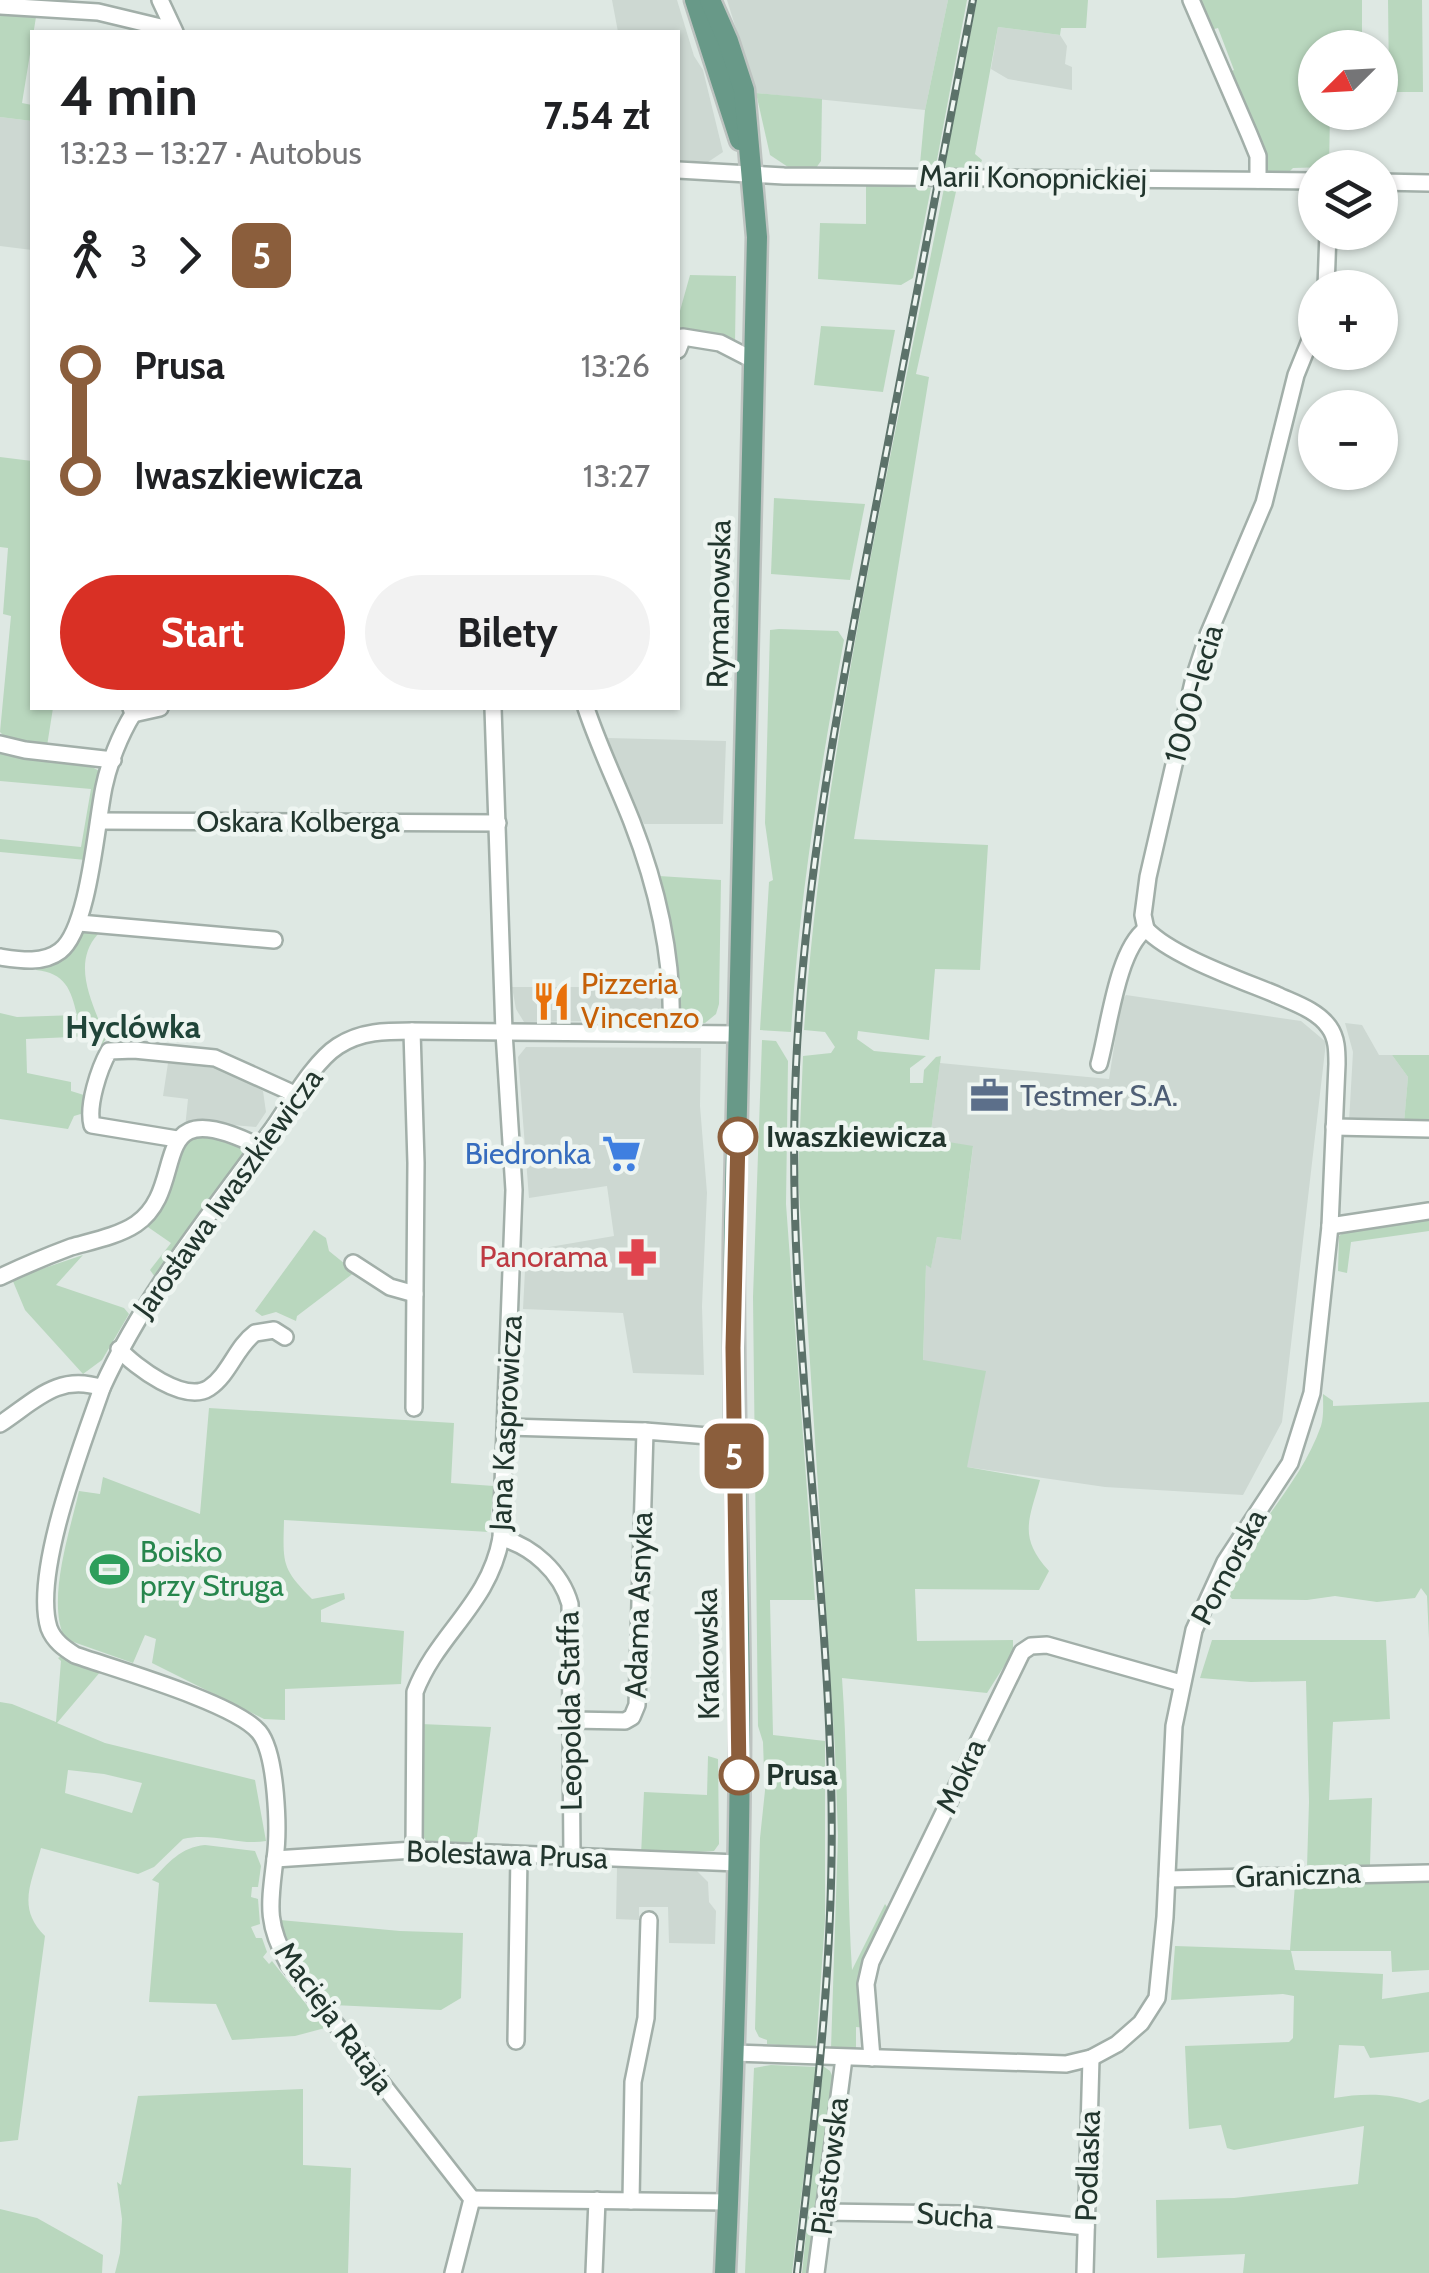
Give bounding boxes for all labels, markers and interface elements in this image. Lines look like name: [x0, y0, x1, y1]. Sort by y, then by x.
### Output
north arrow: [1298, 30, 1398, 130]
map controls: [1298, 30, 1398, 490]
text: 4 min: [60, 62, 198, 129]
text: 7.54 zł: [543, 92, 650, 139]
text: 13:23 – 13:27 · Autobus: [60, 133, 362, 172]
button: layers: [1298, 150, 1398, 250]
street label: Marii Konopnickiej: [919, 157, 1147, 198]
icon: walk: [60, 228, 115, 283]
icon: forward: [162, 228, 217, 283]
text: 5: [252, 234, 271, 277]
text: 3: [130, 236, 147, 275]
button: +: [1298, 270, 1398, 370]
text: Prusa: [134, 342, 225, 389]
text: 13:26: [581, 346, 650, 385]
button: −: [1298, 390, 1398, 490]
text: Iwaszkiewicza: [134, 452, 363, 499]
text: 13:27: [583, 456, 650, 495]
street label: Rymanowska: [699, 519, 738, 689]
button: Start: [60, 575, 345, 690]
button: Bilety: [365, 575, 650, 690]
street label: 1000-lecia: [1156, 620, 1231, 767]
street label: Oskara Kolberga: [196, 803, 400, 840]
place label: Pizzeria Vincenzo: [581, 965, 700, 1036]
restaurant icon: Pizzeria Vincenzo: [530, 980, 572, 1022]
district label: Hyclówka: [65, 1007, 201, 1046]
street label: Jarosława Iwaszkiewicza: [124, 1060, 331, 1325]
office icon: Testmer S.A.: [969, 1075, 1011, 1117]
place label: Testmer S.A.: [1020, 1077, 1178, 1114]
marker: Iwaszkiewicza: [719, 1118, 757, 1156]
place label: Iwaszkiewicza: [766, 1118, 947, 1155]
supermarket icon: Biedronka: [600, 1133, 642, 1175]
place label: Biedronka: [465, 1135, 592, 1172]
pharmacy icon: Panorama: [617, 1236, 659, 1278]
place label: Panorama: [479, 1238, 609, 1275]
street label: Jana Kasprowicza: [481, 1314, 530, 1533]
line badge: 5: [702, 1424, 766, 1488]
text: 5: [725, 1435, 743, 1478]
street label: Pomorska: [1183, 1502, 1275, 1631]
street label: Adama Asnyka: [617, 1510, 660, 1699]
place label: Boisko przy Struga: [140, 1533, 285, 1604]
sports icon: Boisko przy Struga: [89, 1548, 131, 1590]
street label: Krakowska: [688, 1587, 727, 1720]
street label: Leopolda Staffa: [549, 1610, 590, 1811]
street label: Mokra: [927, 1732, 994, 1819]
marker: Prusa: [720, 1756, 758, 1794]
place label: Prusa: [766, 1756, 838, 1793]
street label: Bolesława Prusa: [405, 1832, 609, 1877]
street label: Graniczna: [1235, 1854, 1362, 1895]
street label: Macieja Rataja: [267, 1935, 402, 2101]
street label: Piastowska: [803, 2094, 856, 2237]
street label: Podlaska: [1067, 2109, 1108, 2222]
street label: Sucha: [915, 2194, 995, 2237]

